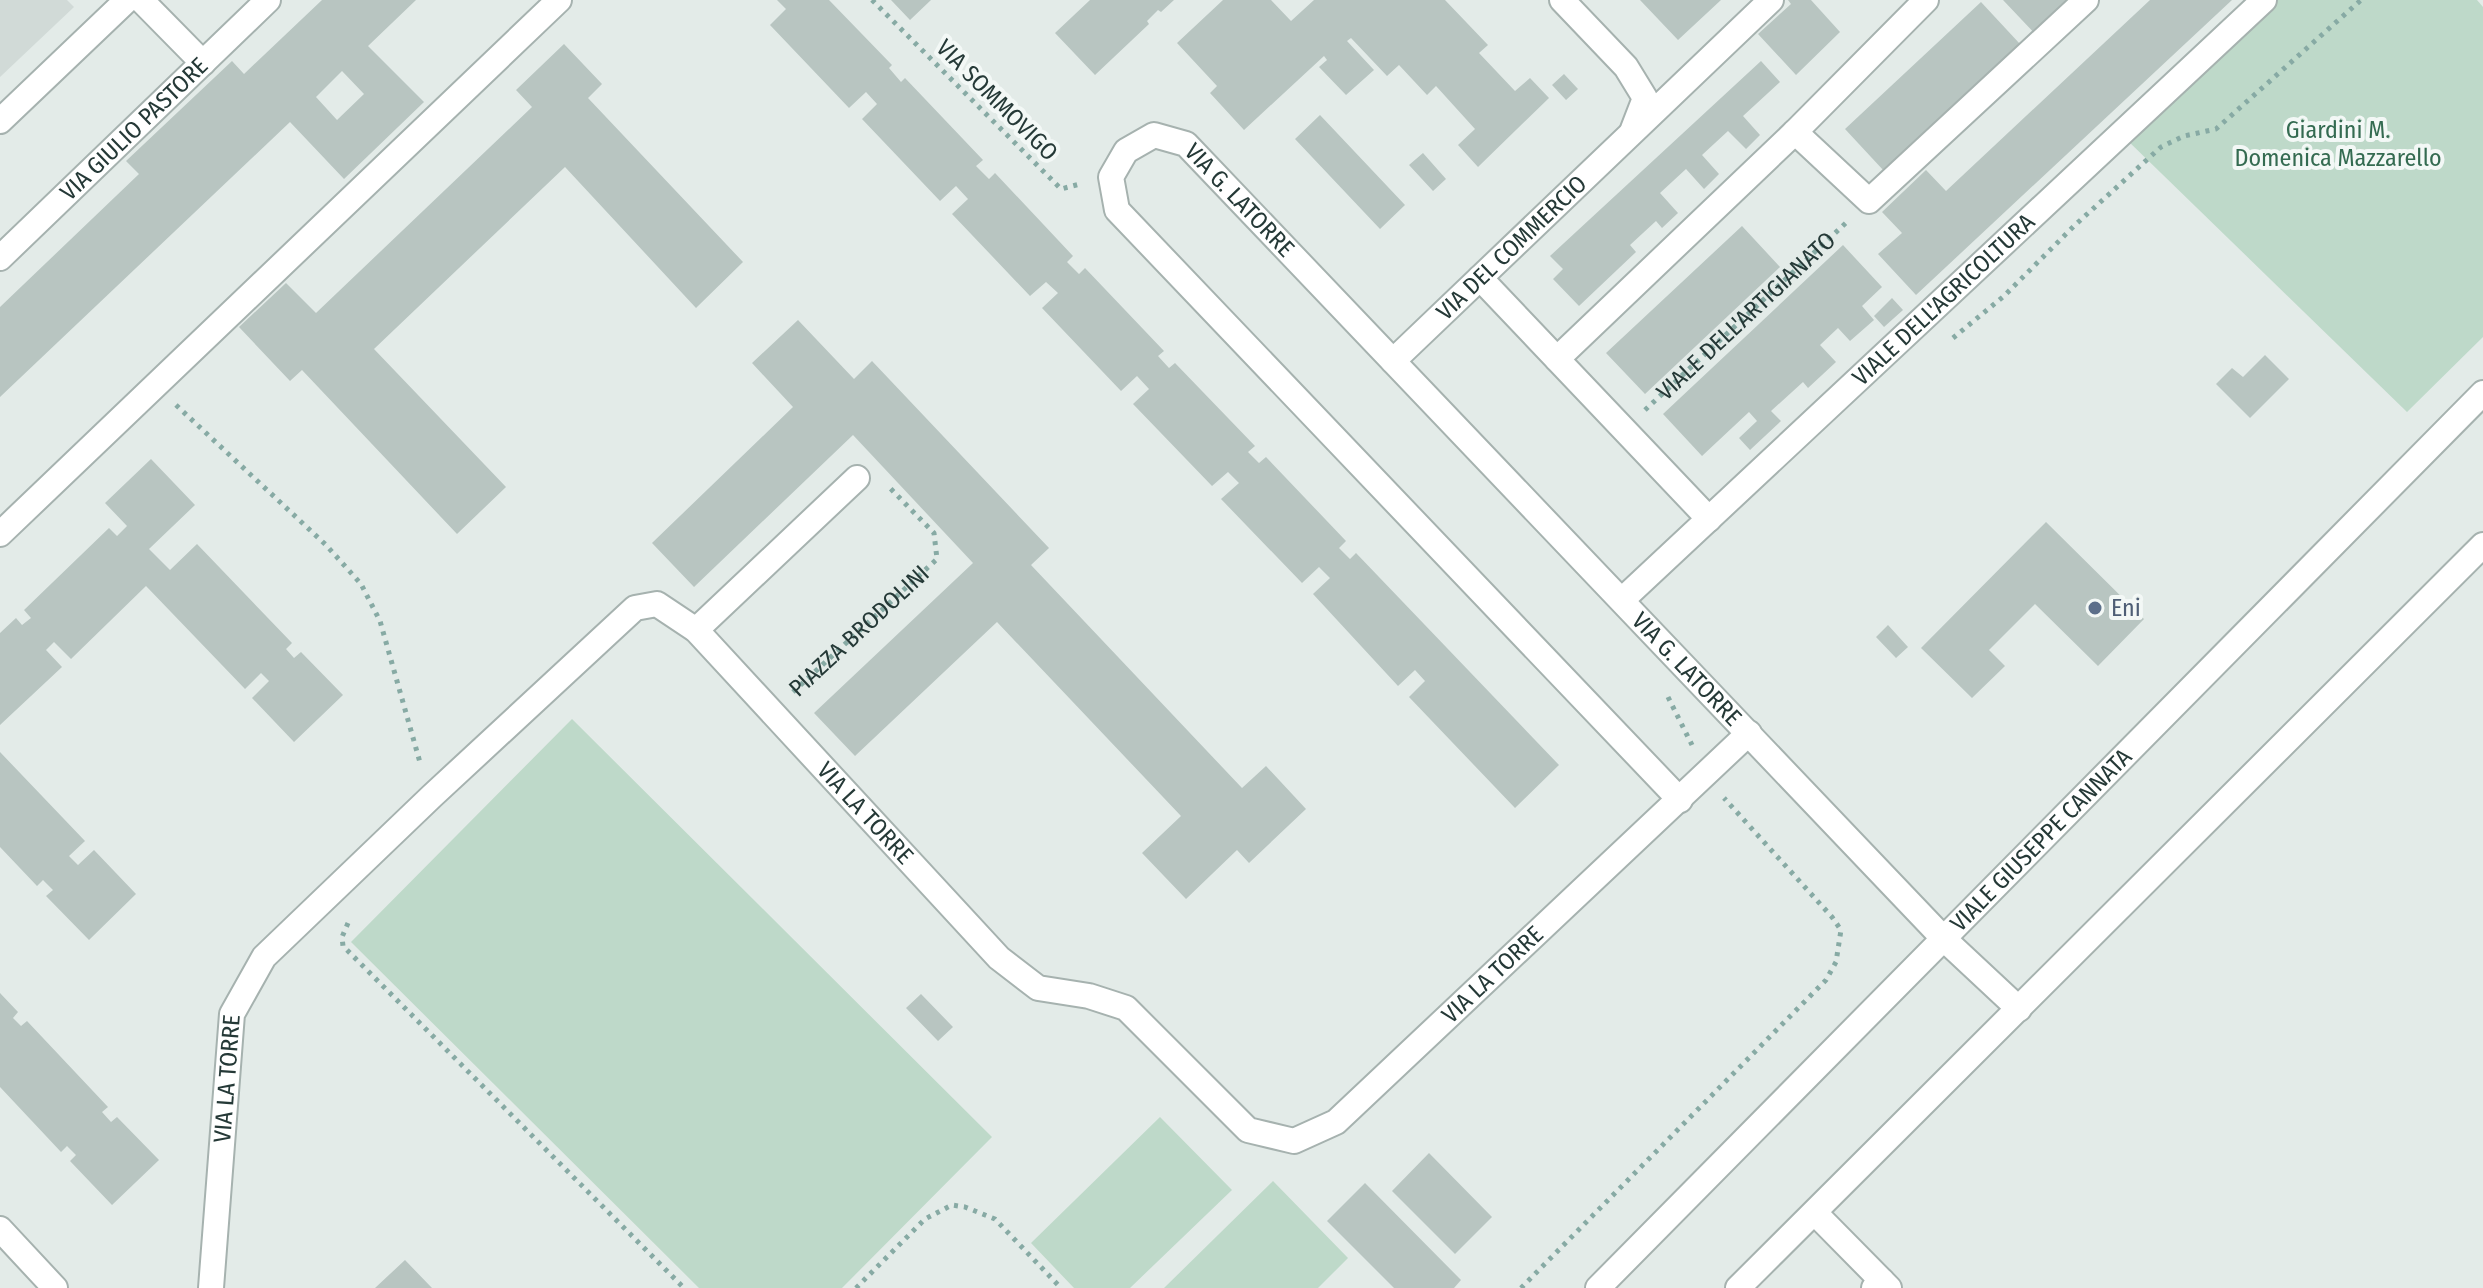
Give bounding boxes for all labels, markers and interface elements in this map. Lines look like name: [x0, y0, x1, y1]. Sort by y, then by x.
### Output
street label: VIA SOMMOVIGO: [931, 34, 1063, 166]
street label: VIA GIULIO PASTORE: [55, 52, 213, 206]
park label: Giardini M. Domenica Mazzarello: [2235, 116, 2442, 172]
street label: VIA G. LATORRE: [1179, 137, 1300, 263]
street label: VIA DEL COMMERCIO: [1431, 170, 1592, 326]
street label: VIALE DELL'AGRICOLTURA: [1847, 208, 2041, 391]
street label: VIALE DELL'ARTIGIANATO: [1651, 226, 1841, 406]
street label: PIAZZA BRODOLINI: [783, 560, 935, 702]
place label: Eni: [2111, 594, 2141, 622]
marker: Eni: [2086, 599, 2104, 617]
street label: VIA G. LATORRE: [1626, 606, 1747, 732]
street label: VIALE GIUSEPPE CANNATA: [1945, 742, 2138, 937]
street label: VIA LA TORRE: [811, 756, 919, 870]
street label: VIA LA TORRE: [1436, 920, 1549, 1029]
street label: VIA LA TORRE: [208, 1013, 246, 1144]

